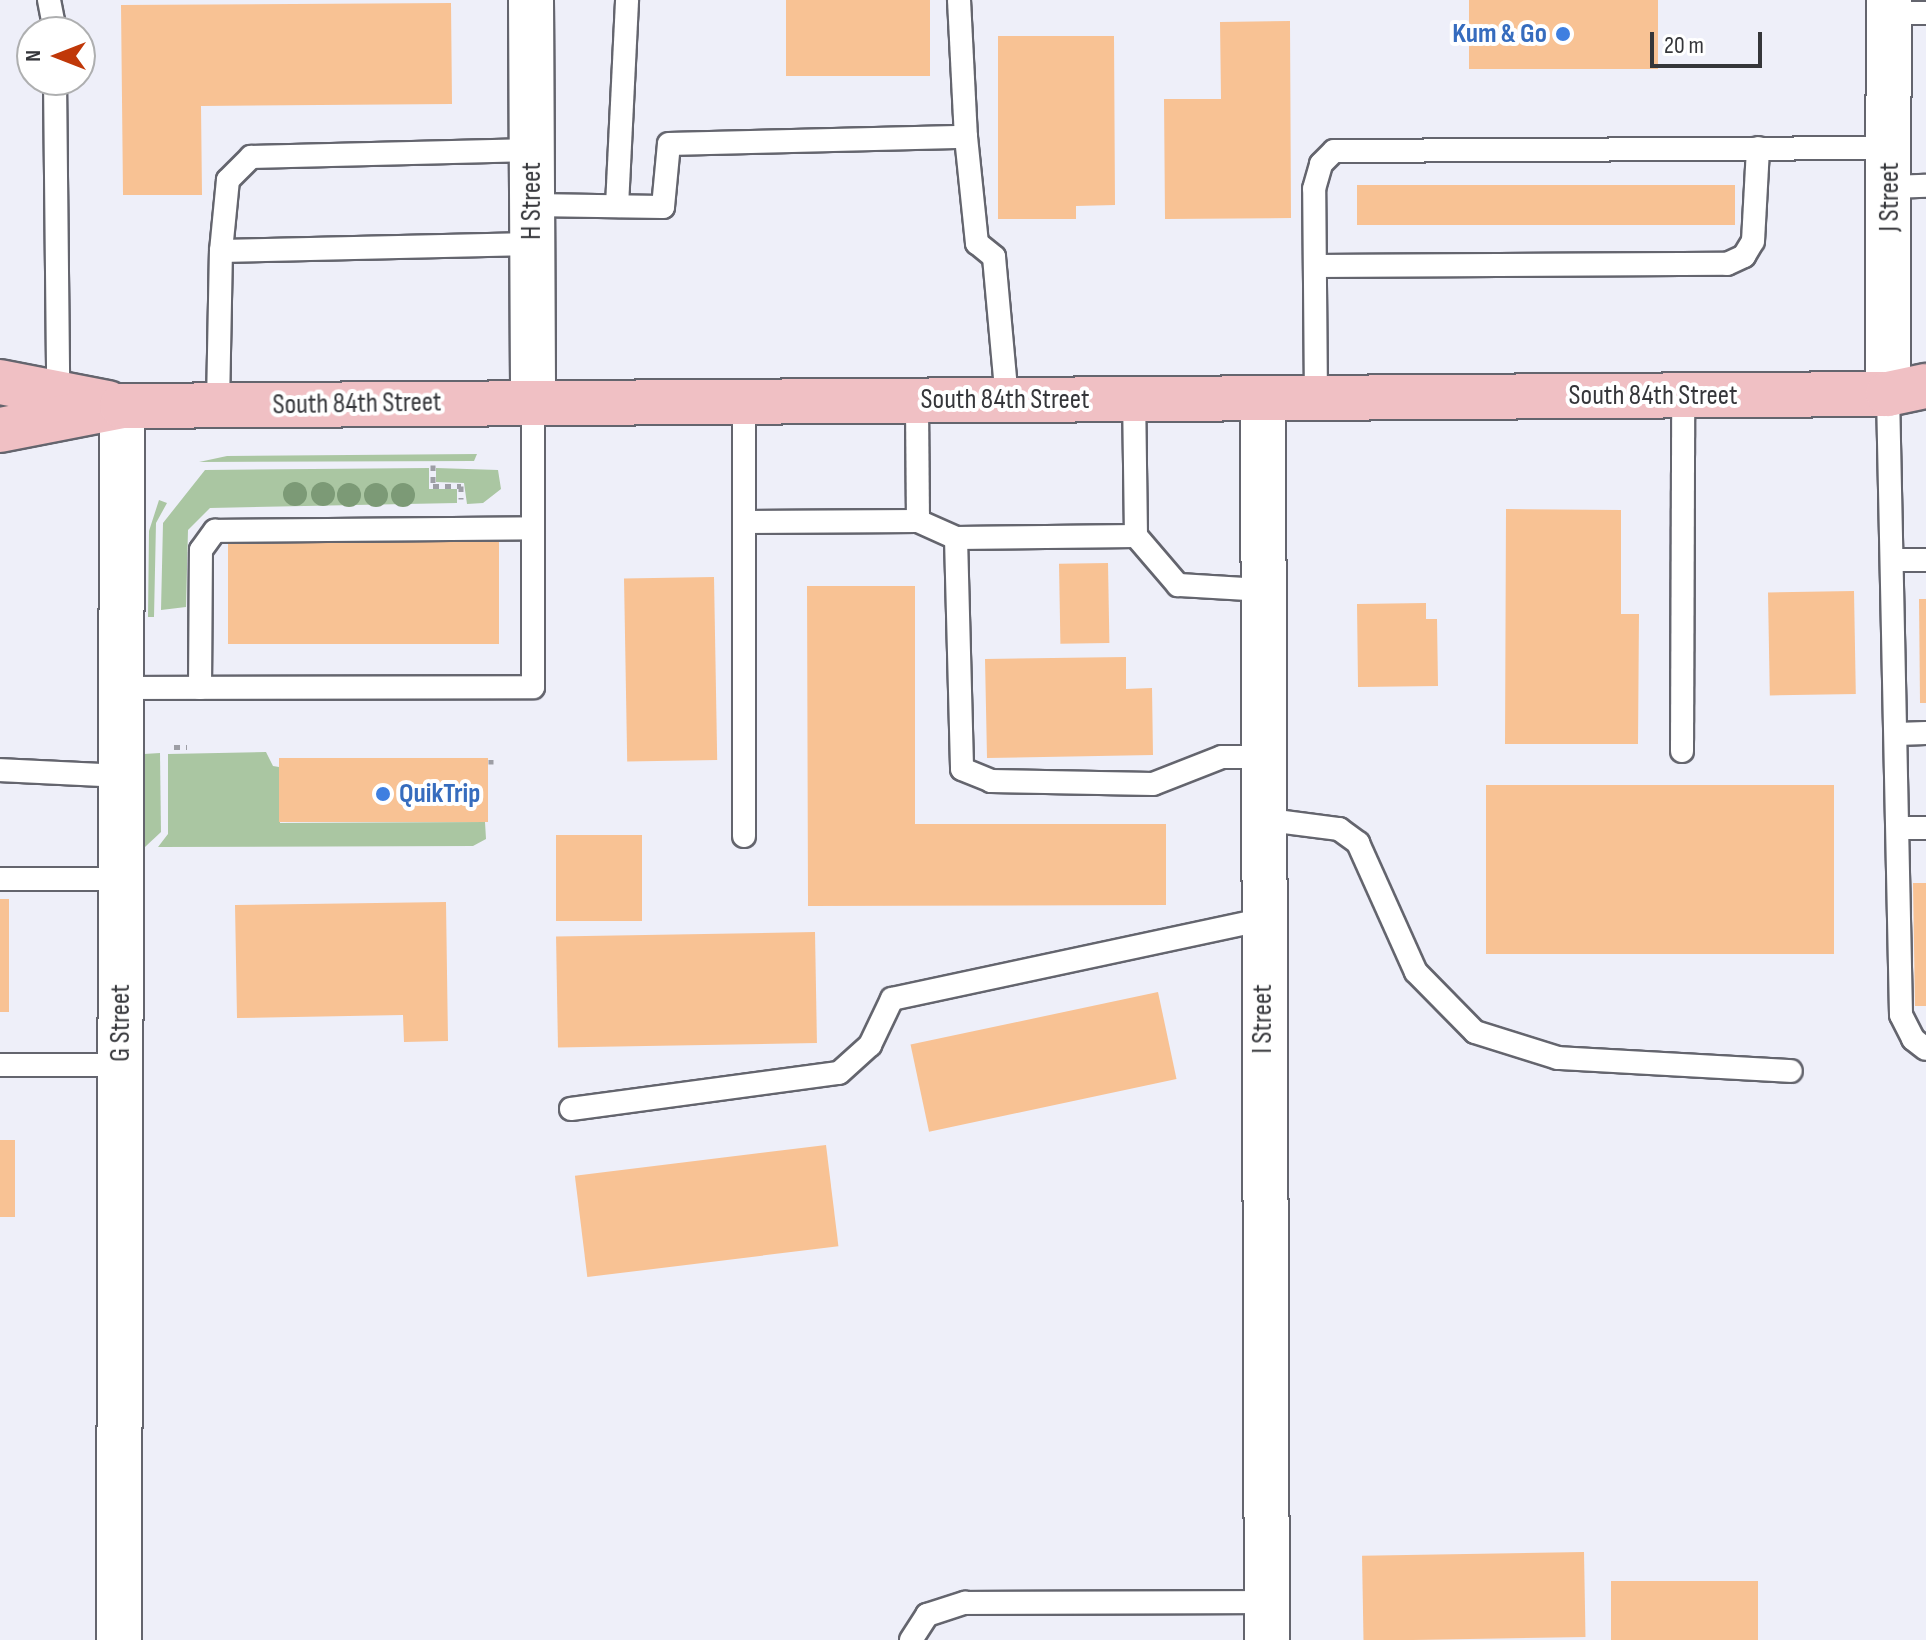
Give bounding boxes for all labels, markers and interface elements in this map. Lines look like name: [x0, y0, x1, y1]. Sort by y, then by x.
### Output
north arrow: [16, 16, 96, 96]
scale bar: [1654, 16, 1766, 66]
place label: Kum & Go: [1452, 17, 1547, 51]
marker: Kum & Go: [1554, 25, 1572, 43]
text: 20 m: [1664, 31, 1704, 60]
text: N: [20, 50, 47, 62]
street label: H Street: [515, 162, 549, 240]
street label: J Street: [1873, 162, 1907, 232]
street label: South 84th Street: [1569, 379, 1737, 413]
street label: South 84th Street: [921, 383, 1089, 417]
street label: South 84th Street: [272, 386, 442, 422]
place label: QuikTrip: [399, 777, 480, 811]
marker: QuikTrip: [374, 785, 392, 803]
street label: G Street: [104, 984, 138, 1062]
street label: I Street: [1246, 984, 1280, 1054]

